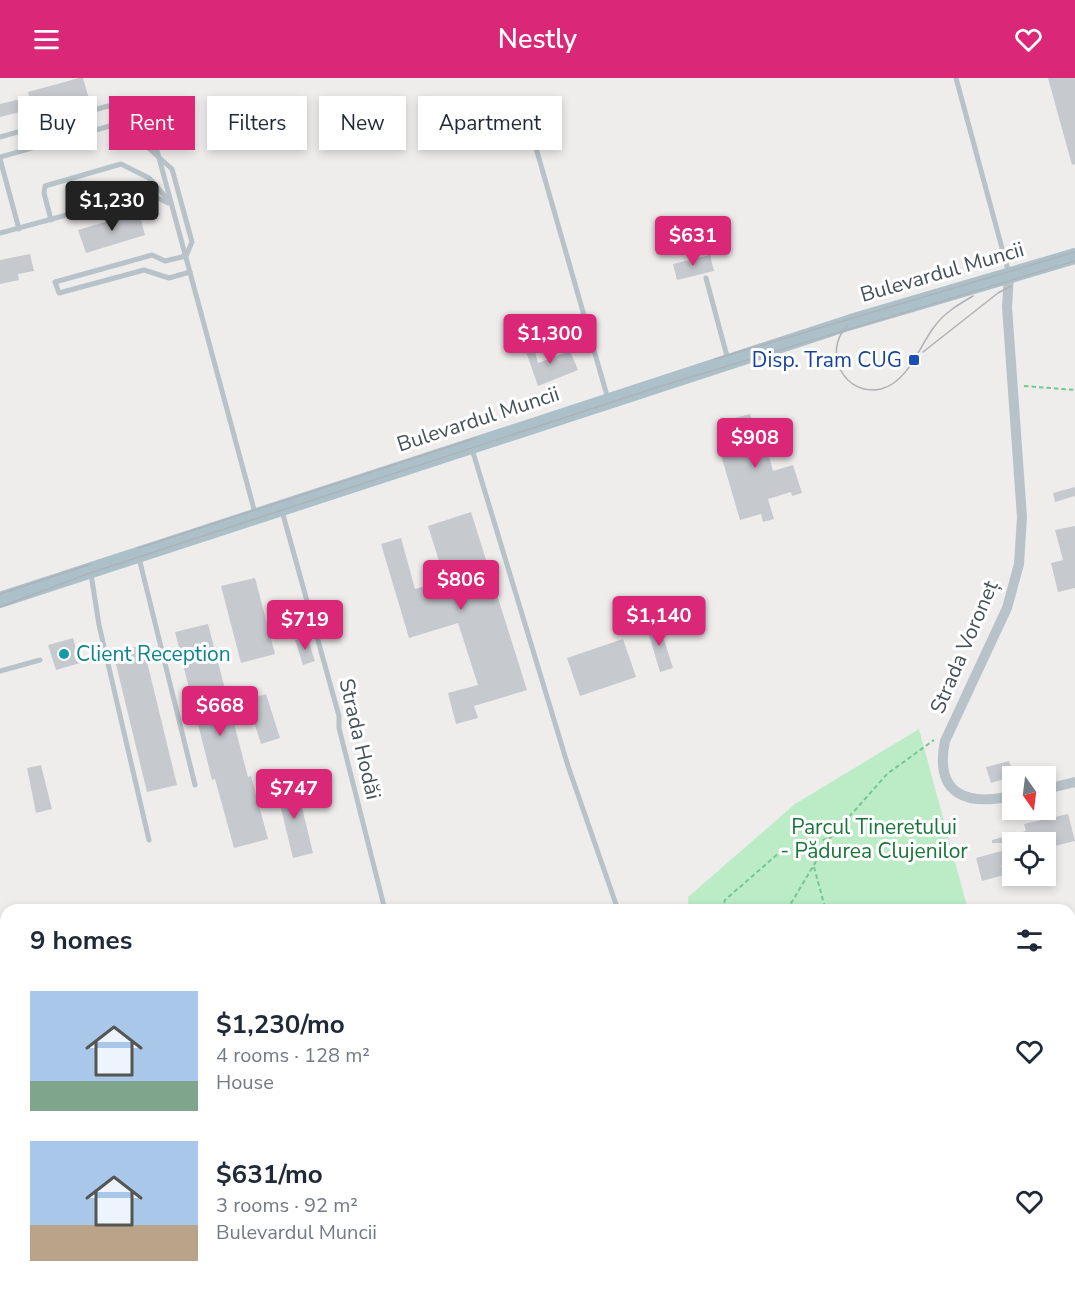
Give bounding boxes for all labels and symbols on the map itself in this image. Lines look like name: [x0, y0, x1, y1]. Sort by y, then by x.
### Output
pin: $1,230: [63, 181, 161, 232]
pin: $631: [657, 216, 729, 267]
street label: Bulevardul Muncii: [857, 235, 1027, 309]
pin: $1,300: [501, 314, 599, 365]
place label: Disp. Tram CUG: [752, 346, 902, 374]
marker: Disp. Tram CUG: [907, 353, 921, 367]
street label: Bulevardul Muncii: [393, 380, 563, 458]
pin: $908: [719, 418, 791, 469]
pin: $806: [425, 560, 497, 611]
street label: Strada Voroneț: [923, 576, 1005, 718]
pin: $1,140: [610, 596, 708, 647]
pin: $719: [269, 600, 341, 651]
place label: Client Reception: [76, 640, 231, 668]
marker: Client Reception: [57, 647, 71, 661]
street label: Strada Hodăi: [332, 676, 388, 802]
pin: $668: [184, 686, 256, 737]
north arrow: [1002, 766, 1056, 820]
pin: $747: [258, 769, 330, 820]
park label: Parcul Tineretului - Pădurea Clujenilor: [780, 813, 968, 865]

